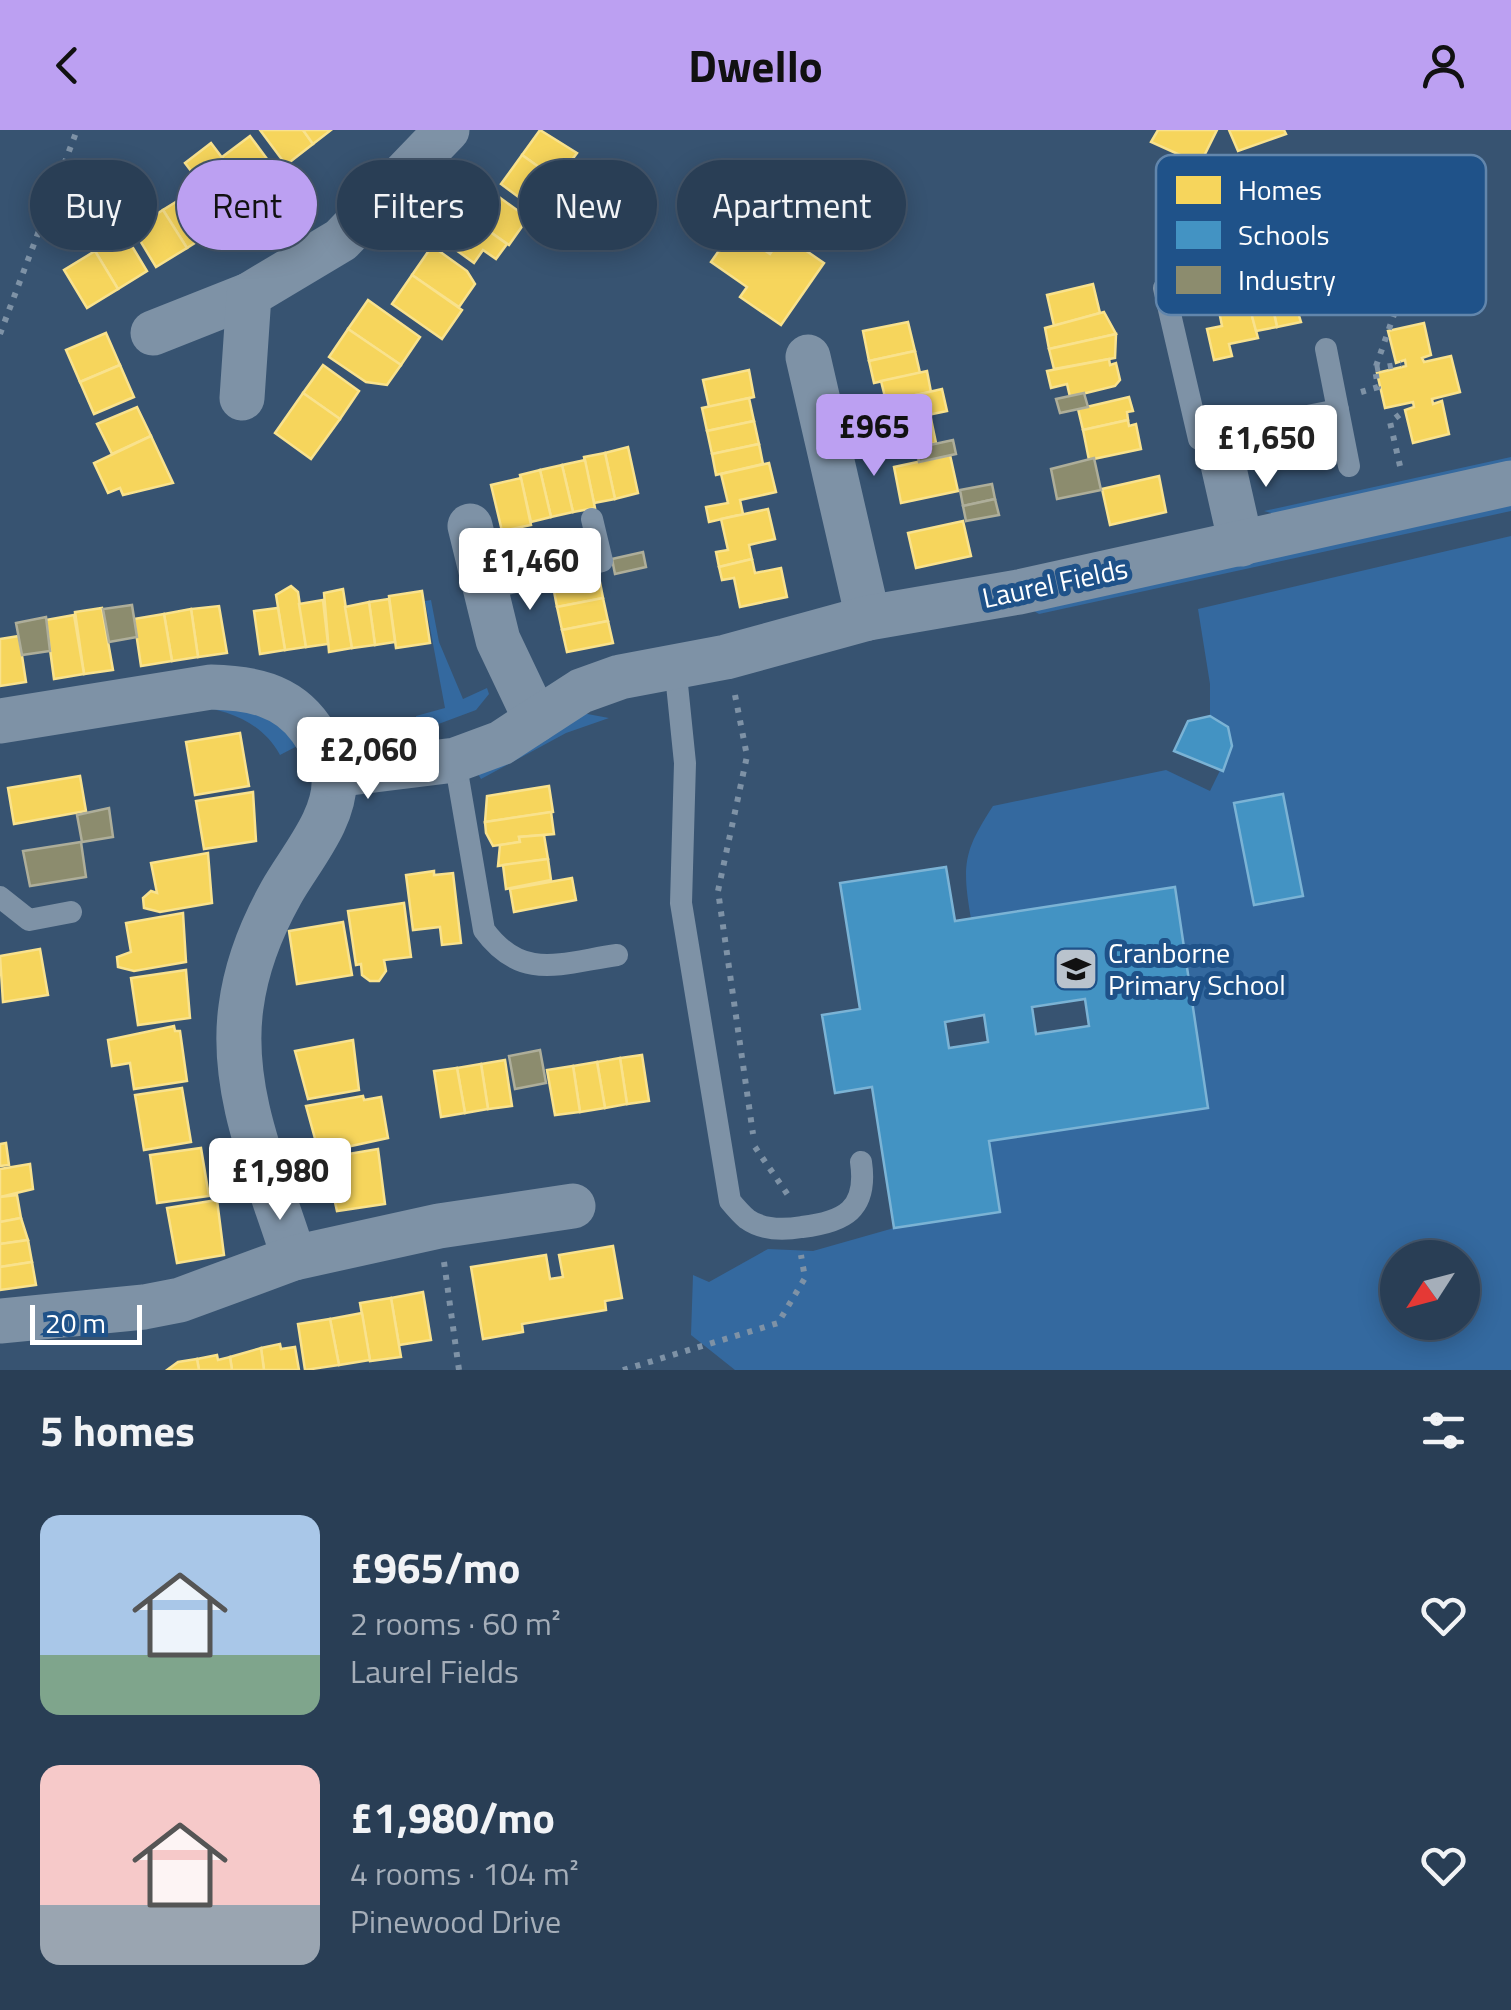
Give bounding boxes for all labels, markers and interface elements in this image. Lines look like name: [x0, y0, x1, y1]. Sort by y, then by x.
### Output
text: Dwello: [688, 31, 823, 99]
icon: back: [40, 38, 95, 93]
icon: person: [1416, 38, 1471, 93]
legend: [1156, 155, 1486, 315]
chip: Buy: [30, 160, 157, 250]
chip: Rent: [177, 160, 317, 250]
chip: Filters: [337, 160, 499, 250]
chip: New: [519, 160, 657, 250]
chip: Apartment: [677, 160, 906, 250]
text: Homes: [1238, 168, 1322, 211]
text: Schools: [1238, 213, 1329, 256]
text: Industry: [1238, 258, 1336, 301]
pin: £965: [815, 394, 933, 479]
text: £965: [838, 402, 910, 450]
pin: £1,650: [1185, 405, 1347, 490]
text: £1,650: [1217, 413, 1315, 461]
pin: £1,460: [449, 528, 611, 613]
text: £1,460: [481, 536, 579, 584]
street label: Laurel Fields: [978, 546, 1132, 619]
pin: £2,060: [287, 717, 449, 802]
text: £2,060: [319, 725, 417, 773]
place label: Cranborne Primary School: [1108, 931, 1286, 1006]
school or university icon: Cranborne Primary School: [1053, 946, 1099, 992]
pin: £1,980: [199, 1138, 361, 1223]
text: £1,980: [231, 1146, 329, 1194]
north arrow: [1380, 1240, 1480, 1340]
map controls: [1380, 1240, 1480, 1340]
scale bar: [30, 1300, 142, 1344]
text: 20 m: [45, 1301, 106, 1344]
text: 5 homes: [40, 1398, 195, 1462]
icon: filters: [1416, 1403, 1471, 1458]
text: £965/mo: [350, 1535, 520, 1599]
icon: home: [120, 1555, 240, 1675]
icon: heart: [1416, 1588, 1471, 1643]
text: 2 rooms · 60 m²: [350, 1599, 561, 1647]
text: Laurel Fields: [350, 1647, 519, 1695]
text: £1,980/mo: [350, 1785, 555, 1849]
icon: home: [120, 1805, 240, 1925]
icon: heart: [1416, 1838, 1471, 1893]
text: 4 rooms · 104 m²: [350, 1849, 579, 1897]
text: Pinewood Drive: [350, 1897, 561, 1945]

